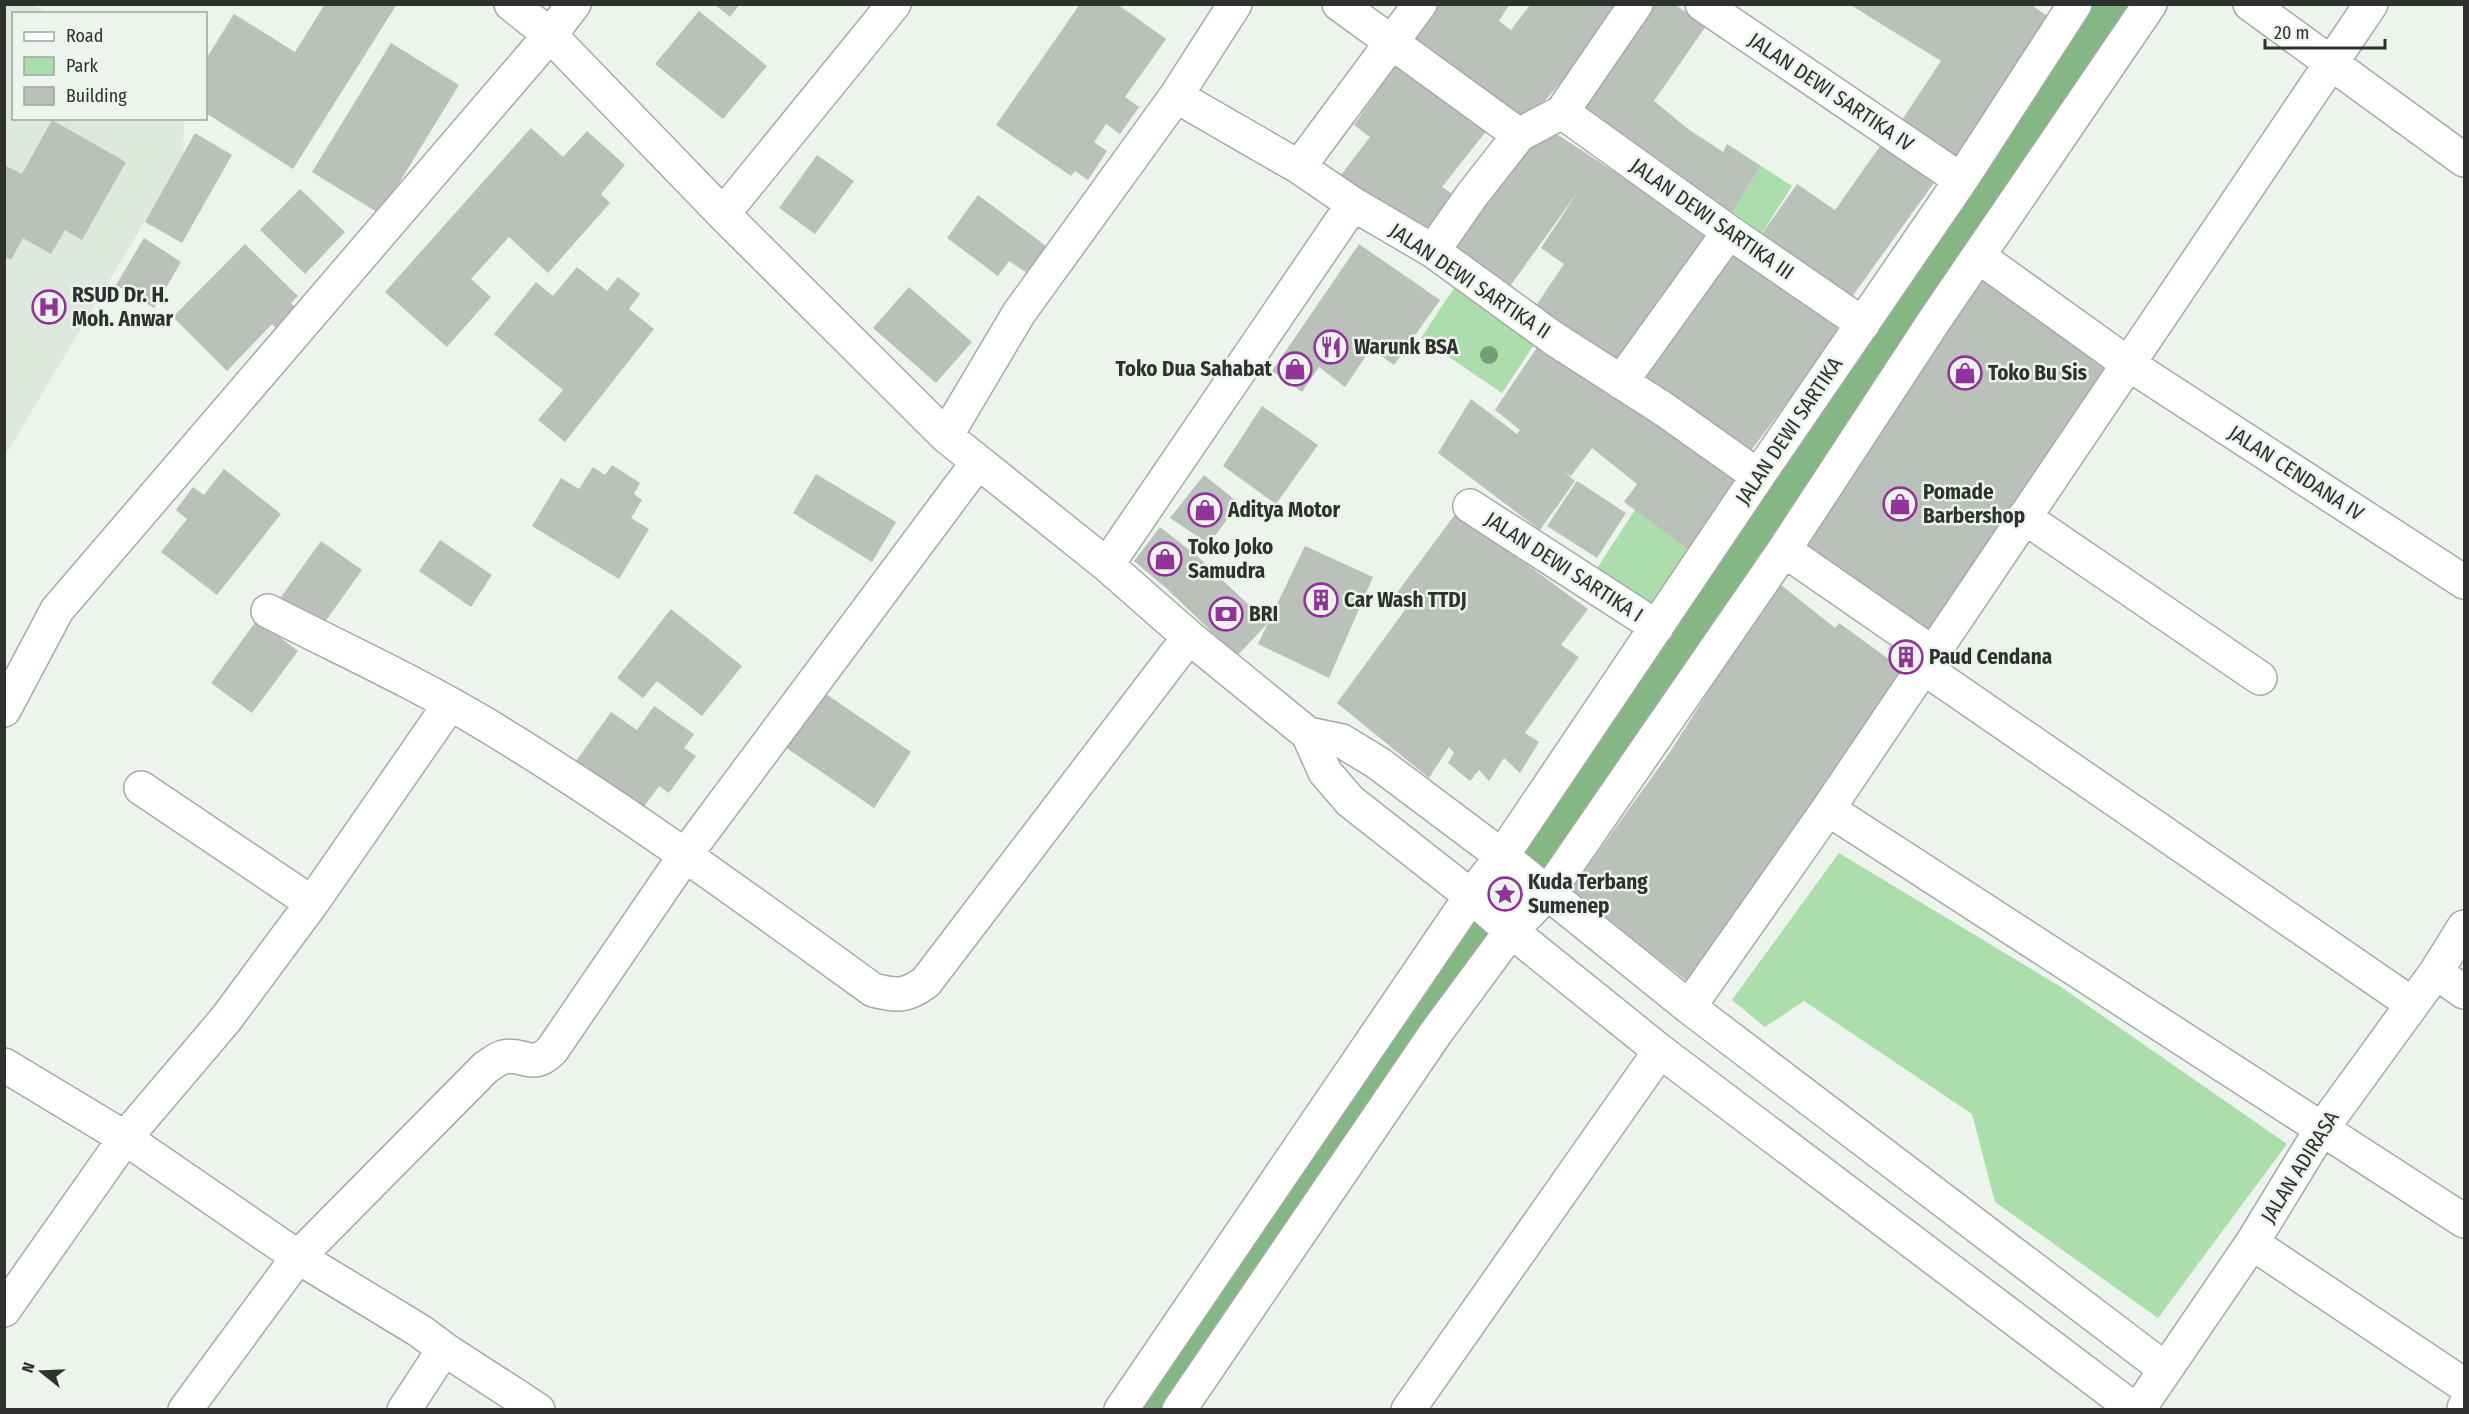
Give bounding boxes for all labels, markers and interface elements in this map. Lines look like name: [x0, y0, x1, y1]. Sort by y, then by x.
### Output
legend: [12, 12, 207, 120]
scale bar: [2265, 12, 2385, 50]
text: 20 m: [2274, 22, 2309, 44]
text: Road: [66, 25, 103, 47]
street label: JALAN DEWI SARTIKA IV: [1743, 27, 1919, 157]
text: Park: [66, 55, 99, 77]
text: Building: [66, 85, 127, 107]
street label: JALAN DEWI SARTIKA III: [1625, 153, 1799, 285]
street label: JALAN DEWI SARTIKA II: [1384, 217, 1556, 345]
place label: RSUD Dr. H. Moh. Anwar: [72, 282, 173, 332]
hospital icon: RSUD Dr. H. Moh. Anwar: [31, 289, 67, 325]
restaurant icon: Warunk BSA: [1313, 329, 1349, 365]
place label: Warunk BSA: [1354, 334, 1459, 360]
shop icon: Toko Dua Sahabat: [1277, 351, 1313, 387]
street label: JALAN DEWI SARTIKA: [1730, 352, 1848, 510]
shop icon: Toko Bu Sis: [1947, 355, 1983, 391]
place label: Toko Dua Sahabat: [1116, 356, 1273, 382]
place label: Toko Bu Sis: [1988, 360, 2087, 386]
street label: JALAN CENDANA IV: [2223, 420, 2369, 527]
place label: Pomade Barbershop: [1923, 479, 2025, 529]
shop icon: Pomade Barbershop: [1882, 486, 1918, 522]
shop icon: Aditya Motor: [1187, 492, 1223, 528]
place label: Aditya Motor: [1227, 497, 1341, 523]
street label: JALAN DEWI SARTIKA I: [1480, 506, 1648, 628]
place label: Toko Joko Samudra: [1188, 534, 1273, 584]
shop icon: Toko Joko Samudra: [1147, 541, 1183, 577]
building icon: Car Wash TTDJ: [1303, 582, 1339, 618]
place label: Car Wash TTDJ: [1344, 587, 1467, 613]
bank icon: BRI: [1208, 596, 1244, 632]
place label: BRI: [1249, 601, 1278, 627]
building icon: Paud Cendana: [1888, 639, 1924, 675]
place label: Paud Cendana: [1929, 644, 2052, 670]
place label: Kuda Terbang Sumenep: [1528, 869, 1648, 919]
place icon: Kuda Terbang Sumenep: [1487, 876, 1523, 912]
street label: JALAN ADIRASA: [2255, 1106, 2345, 1228]
north arrow: [12, 1342, 72, 1402]
text: N: [18, 1360, 39, 1375]

